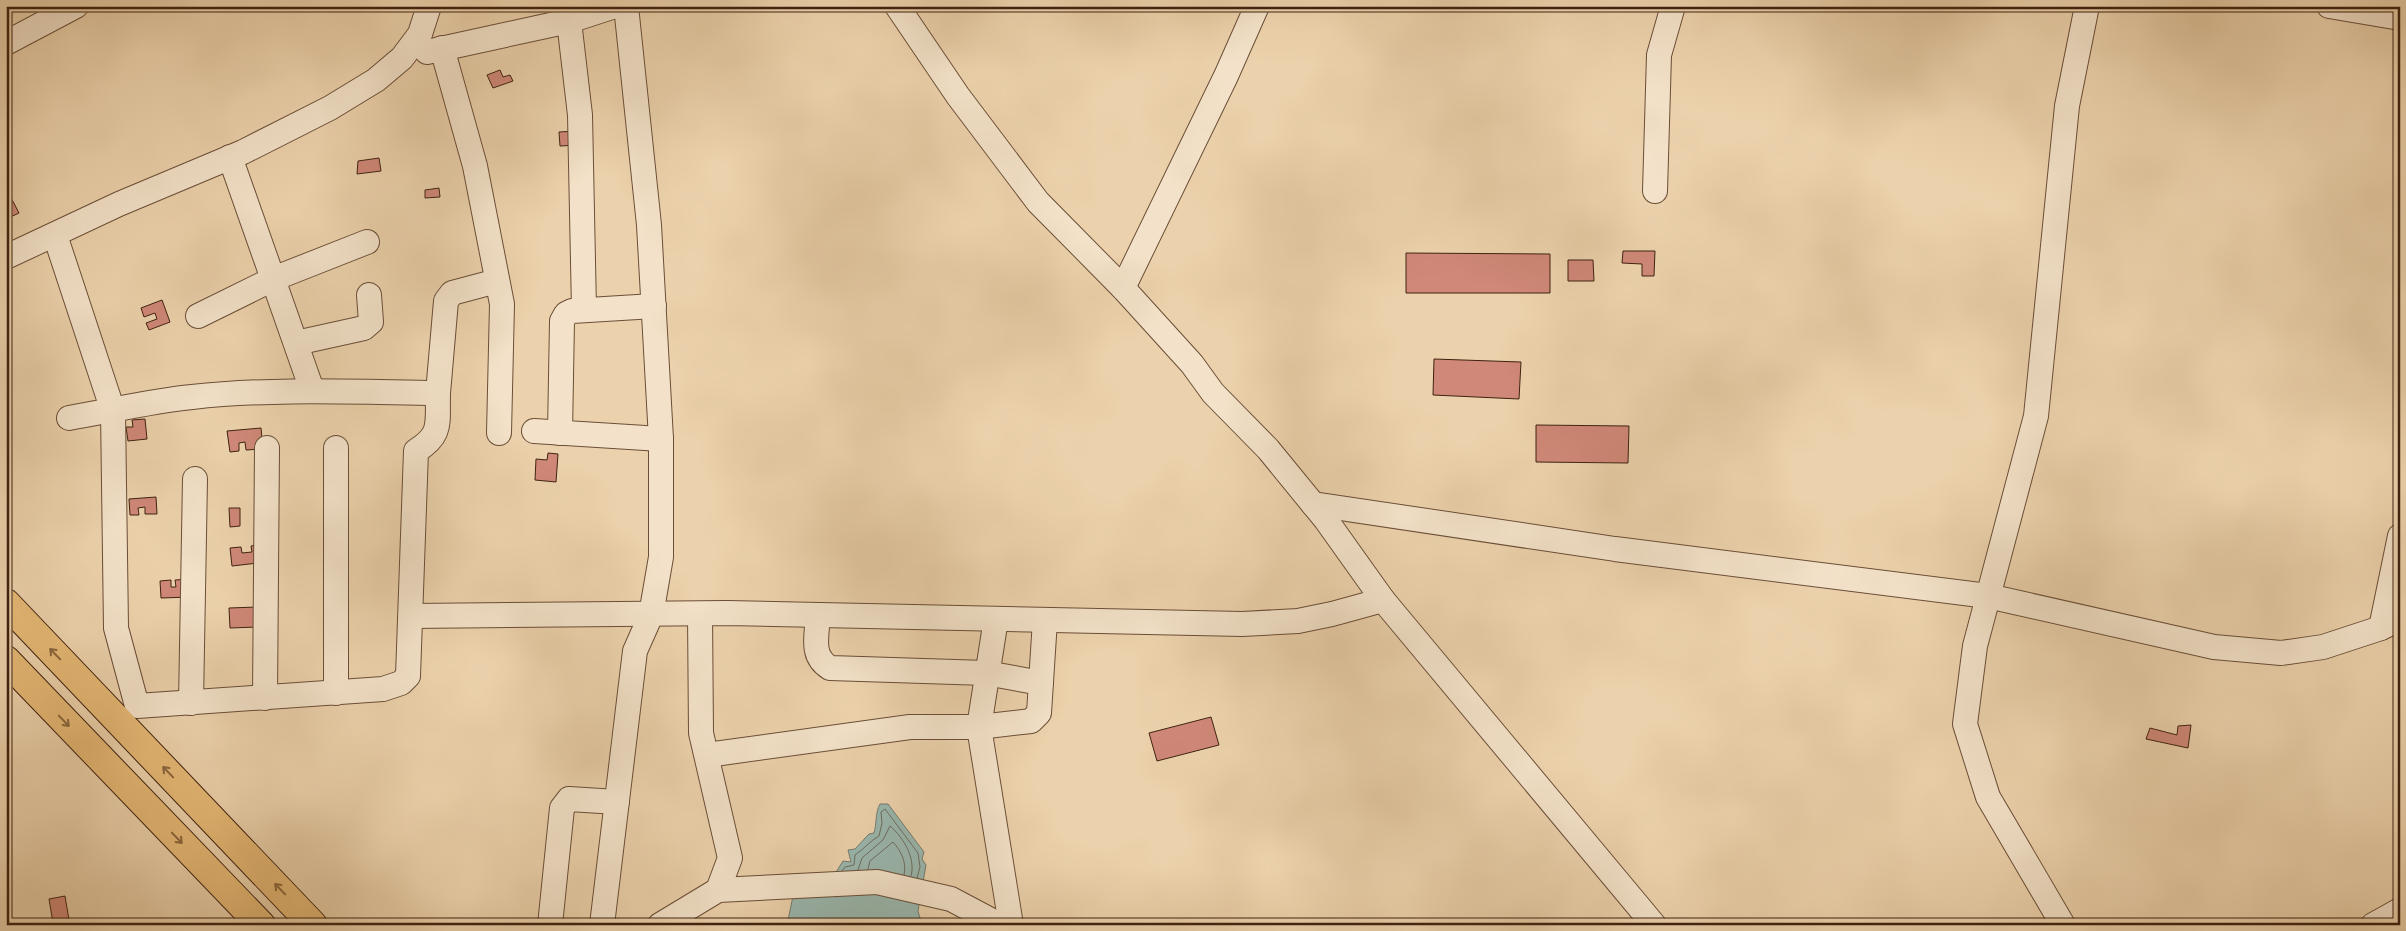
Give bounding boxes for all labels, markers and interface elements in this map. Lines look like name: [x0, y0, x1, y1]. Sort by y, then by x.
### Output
one-way arrow: [49, 648, 61, 661]
one-way arrow: [58, 715, 70, 727]
one-way arrow: [162, 766, 174, 778]
one-way arrow: [171, 832, 183, 844]
one-way arrow: [274, 883, 286, 896]

